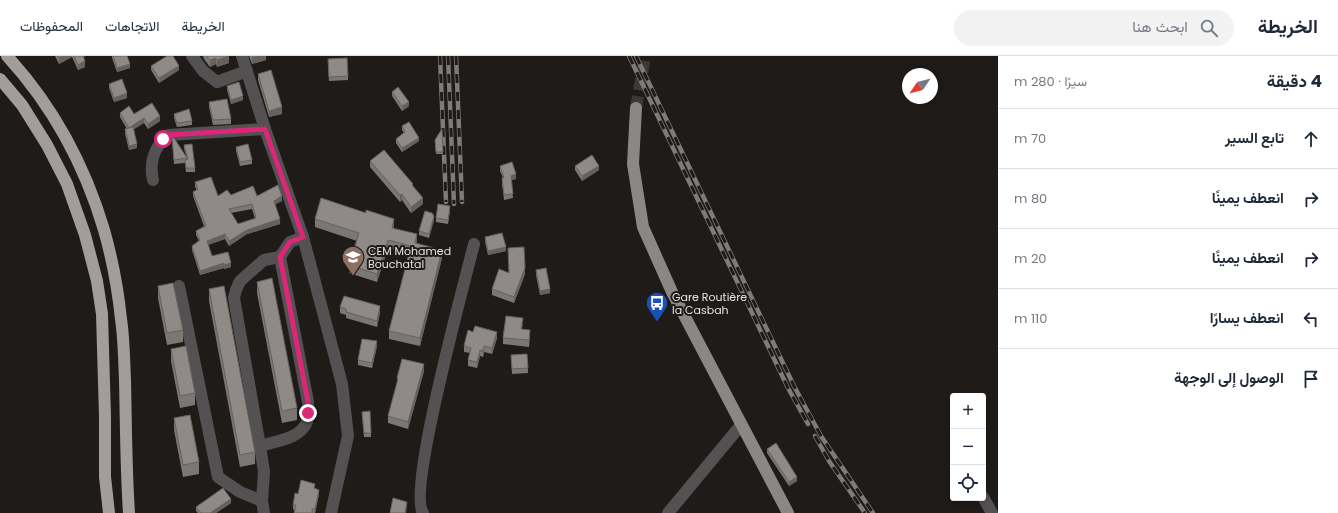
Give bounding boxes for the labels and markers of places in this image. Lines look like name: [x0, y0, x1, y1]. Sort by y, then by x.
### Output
place label: CEM Mohamed Bouchatal: [368, 243, 451, 272]
school or university icon: CEM Mohamed Bouchatal: [340, 244, 366, 277]
place label: Gare Routière la Casbah: [672, 289, 747, 318]
bus stop icon: Gare Routière la Casbah: [644, 290, 670, 323]

